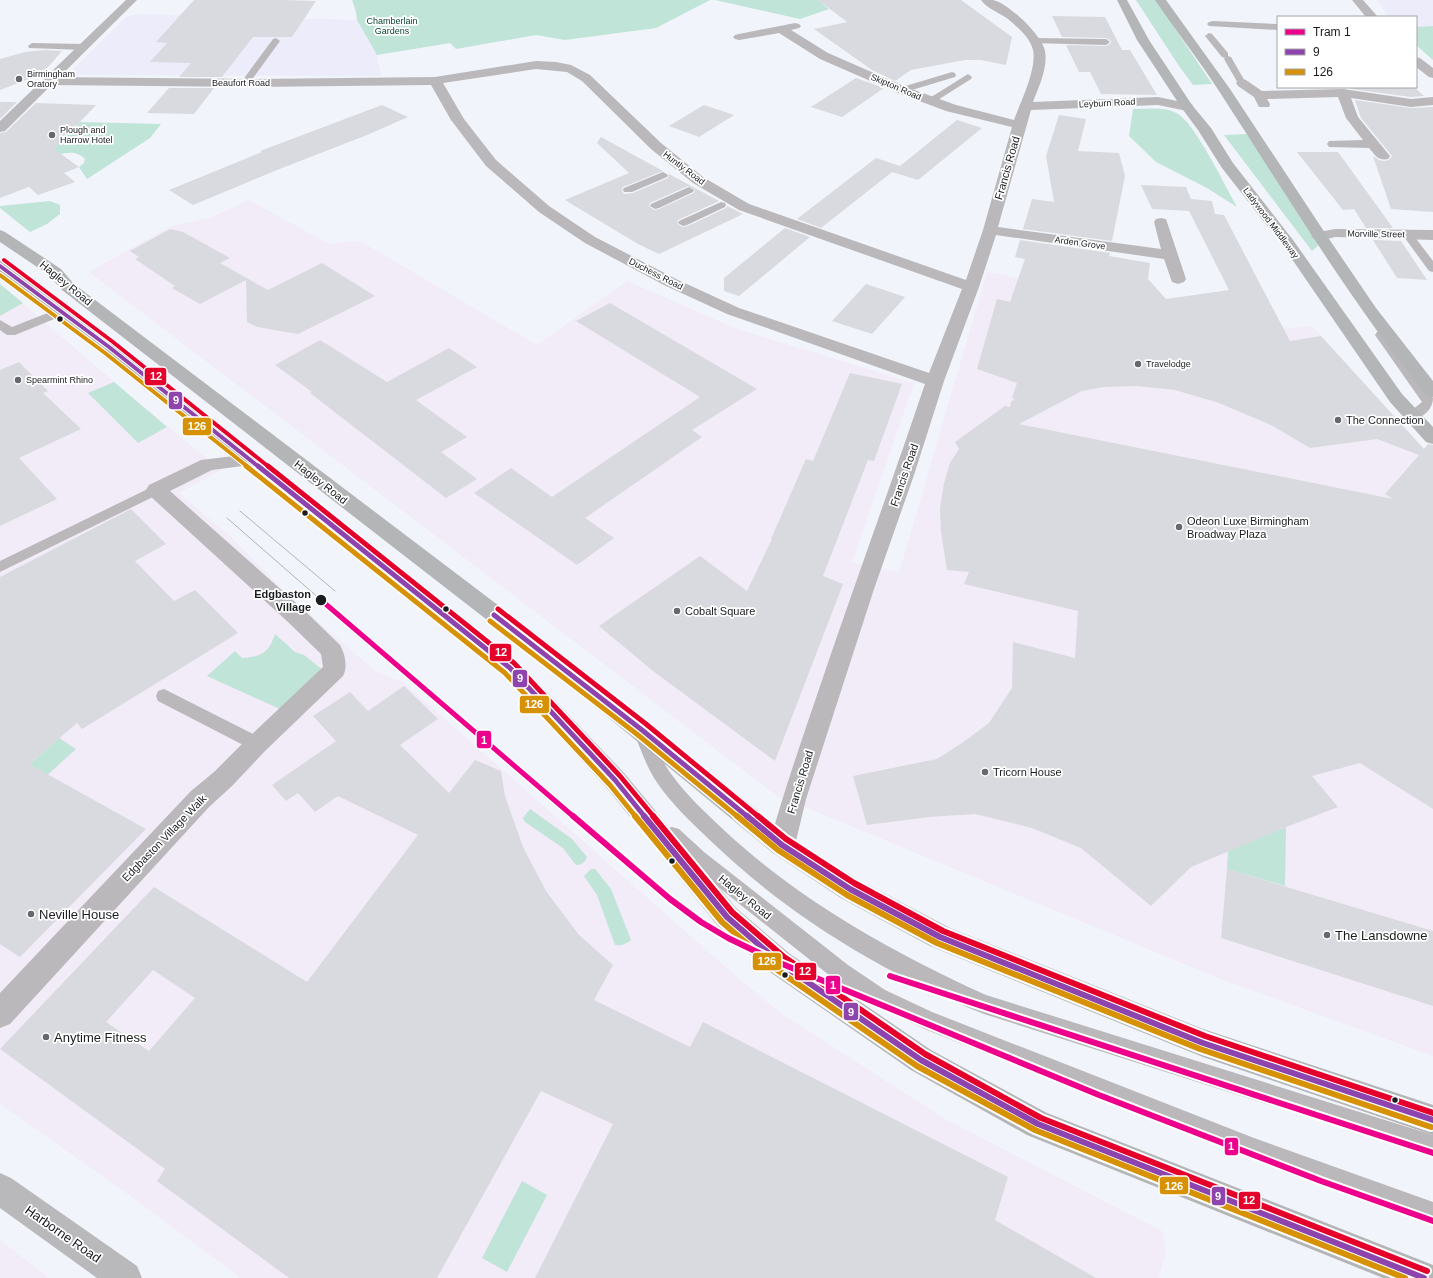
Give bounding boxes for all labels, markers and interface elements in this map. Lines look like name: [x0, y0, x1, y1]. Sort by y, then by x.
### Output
park label: Chamberlain Gardens: [366, 16, 418, 36]
legend: [1277, 16, 1417, 88]
text: Tram 1: [1313, 25, 1351, 39]
text: 9: [1313, 45, 1320, 59]
text: 126: [1313, 65, 1333, 79]
place label: Birmingham Oratory: [27, 69, 75, 89]
street label: Skipton Road: [869, 72, 923, 102]
marker: Birmingham Oratory: [14, 74, 24, 84]
street label: Beaufort Road: [212, 78, 270, 88]
street label: Leyburn Road: [1079, 97, 1135, 109]
place label: Plough and Harrow Hotel: [60, 125, 113, 145]
marker: Plough and Harrow Hotel: [47, 130, 57, 140]
street label: Francis Road: [992, 135, 1022, 201]
street label: Huntly Road: [661, 149, 707, 187]
street label: Ladywood Middleway: [1241, 186, 1301, 261]
street label: Morville Street: [1347, 228, 1405, 240]
street label: Arden Grove: [1054, 234, 1106, 252]
street label: Duchess Road: [627, 256, 685, 292]
street label: Hagley Road: [38, 258, 94, 308]
unlabelled marker: [55, 314, 65, 324]
marker: Travelodge: [1133, 359, 1143, 369]
place label: Travelodge: [1146, 359, 1191, 369]
line badge: 12: [144, 367, 167, 386]
text: 12: [150, 370, 162, 382]
marker: Spearmint Rhino: [13, 375, 23, 385]
place label: Spearmint Rhino: [26, 375, 93, 385]
line badge: 9: [168, 391, 183, 410]
text: 9: [173, 394, 179, 406]
place label: The Connection: [1346, 414, 1424, 426]
marker: The Connection: [1333, 415, 1343, 425]
line badge: 126: [182, 417, 212, 436]
text: 126: [188, 420, 206, 432]
street label: Francis Road: [888, 442, 920, 508]
street label: Hagley Road: [292, 458, 350, 506]
unlabelled marker: [300, 508, 310, 518]
place label: Odeon Luxe Birmingham Broadway Plaza: [1187, 515, 1309, 540]
marker: Odeon Luxe Birmingham Broadway Plaza: [1174, 522, 1184, 532]
place label: Edgbaston Village: [254, 588, 311, 613]
marker: Edgbaston Village: [314, 593, 328, 607]
unlabelled marker: [441, 604, 451, 614]
place label: Cobalt Square: [685, 605, 755, 617]
marker: Cobalt Square: [672, 606, 682, 616]
line badge: 12: [489, 643, 512, 662]
text: 12: [495, 646, 507, 658]
line badge: 9: [512, 669, 528, 688]
text: 9: [517, 672, 523, 684]
line badge: 126: [519, 695, 550, 714]
text: 126: [525, 698, 543, 710]
line badge: 1: [476, 730, 492, 749]
text: 1: [481, 734, 487, 746]
street label: Francis Road: [785, 749, 815, 815]
place label: Tricorn House: [993, 766, 1062, 778]
marker: Tricorn House: [980, 767, 990, 777]
street label: Edgbaston Village Walk: [120, 792, 209, 884]
unlabelled marker: [667, 856, 677, 866]
street label: Hagley Road: [717, 872, 773, 922]
place label: Neville House: [39, 907, 119, 922]
marker: Neville House: [26, 909, 36, 919]
place label: The Lansdowne: [1335, 928, 1428, 943]
marker: The Lansdowne: [1322, 930, 1332, 940]
line badge: 126: [752, 952, 782, 971]
text: 126: [758, 955, 776, 967]
line badge: 12: [794, 962, 817, 981]
text: 12: [799, 965, 811, 977]
unlabelled marker: [780, 970, 790, 980]
line badge: 1: [825, 975, 841, 995]
text: 1: [830, 979, 836, 991]
line badge: 9: [843, 1002, 859, 1021]
text: 9: [848, 1006, 854, 1018]
place label: Anytime Fitness: [54, 1030, 147, 1045]
marker: Anytime Fitness: [41, 1032, 51, 1042]
unlabelled marker: [1390, 1095, 1400, 1105]
line badge: 1: [1224, 1137, 1239, 1156]
text: 1: [1228, 1140, 1234, 1152]
line badge: 126: [1159, 1176, 1189, 1195]
text: 126: [1165, 1180, 1183, 1192]
line badge: 9: [1211, 1186, 1226, 1206]
text: 9: [1215, 1190, 1221, 1202]
line badge: 12: [1238, 1191, 1261, 1210]
text: 12: [1243, 1194, 1255, 1206]
street label: Harborne Road: [22, 1202, 104, 1266]

